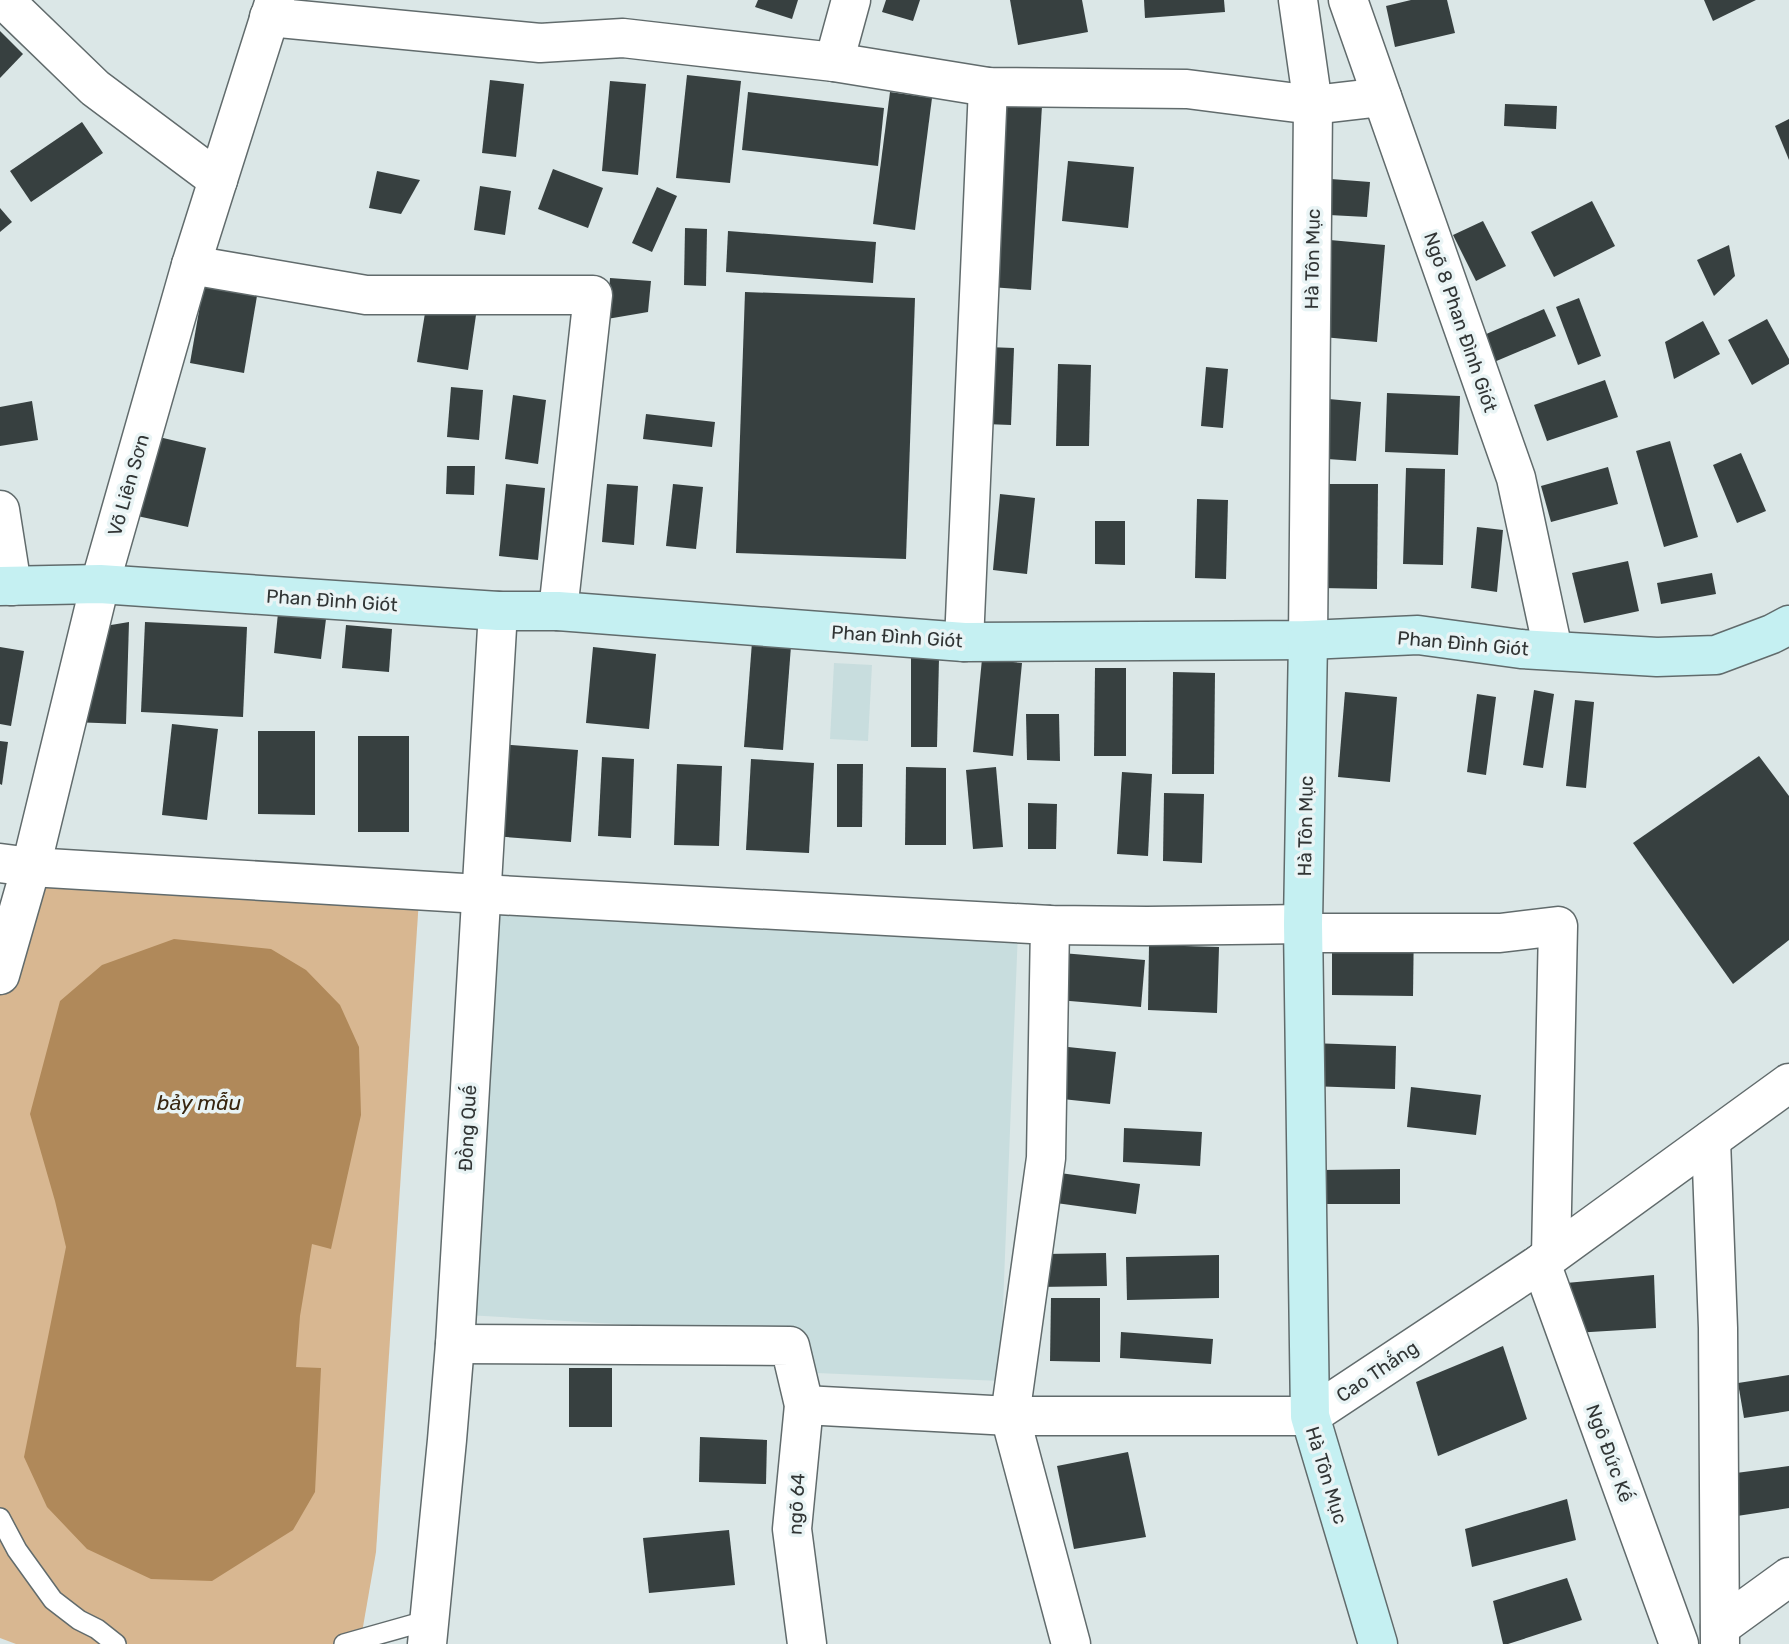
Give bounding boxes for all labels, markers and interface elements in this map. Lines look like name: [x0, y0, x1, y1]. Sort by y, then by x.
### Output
street label: Hà Tôn Mục: [1300, 208, 1325, 310]
street label: Ngõ 8 Phan Đình Giót: [1419, 229, 1502, 416]
street label: Võ Liên Sơn: [103, 432, 154, 539]
street label: Phan Đình Giót: [265, 584, 399, 617]
street label: Phan Đình Giót: [830, 620, 964, 653]
street label: Phan Đình Giót: [1396, 626, 1530, 661]
street label: Hà Tôn Mục: [1293, 775, 1318, 877]
street label: Đồng Quế: [454, 1084, 481, 1172]
water label: bảy mẫu: [157, 1090, 241, 1115]
street label: Cao Thắng: [1332, 1336, 1423, 1407]
street label: Ngô Đức Kế: [1581, 1401, 1638, 1505]
street label: Hà Tôn Mục: [1301, 1424, 1352, 1527]
street label: ngõ 64: [783, 1472, 810, 1535]

